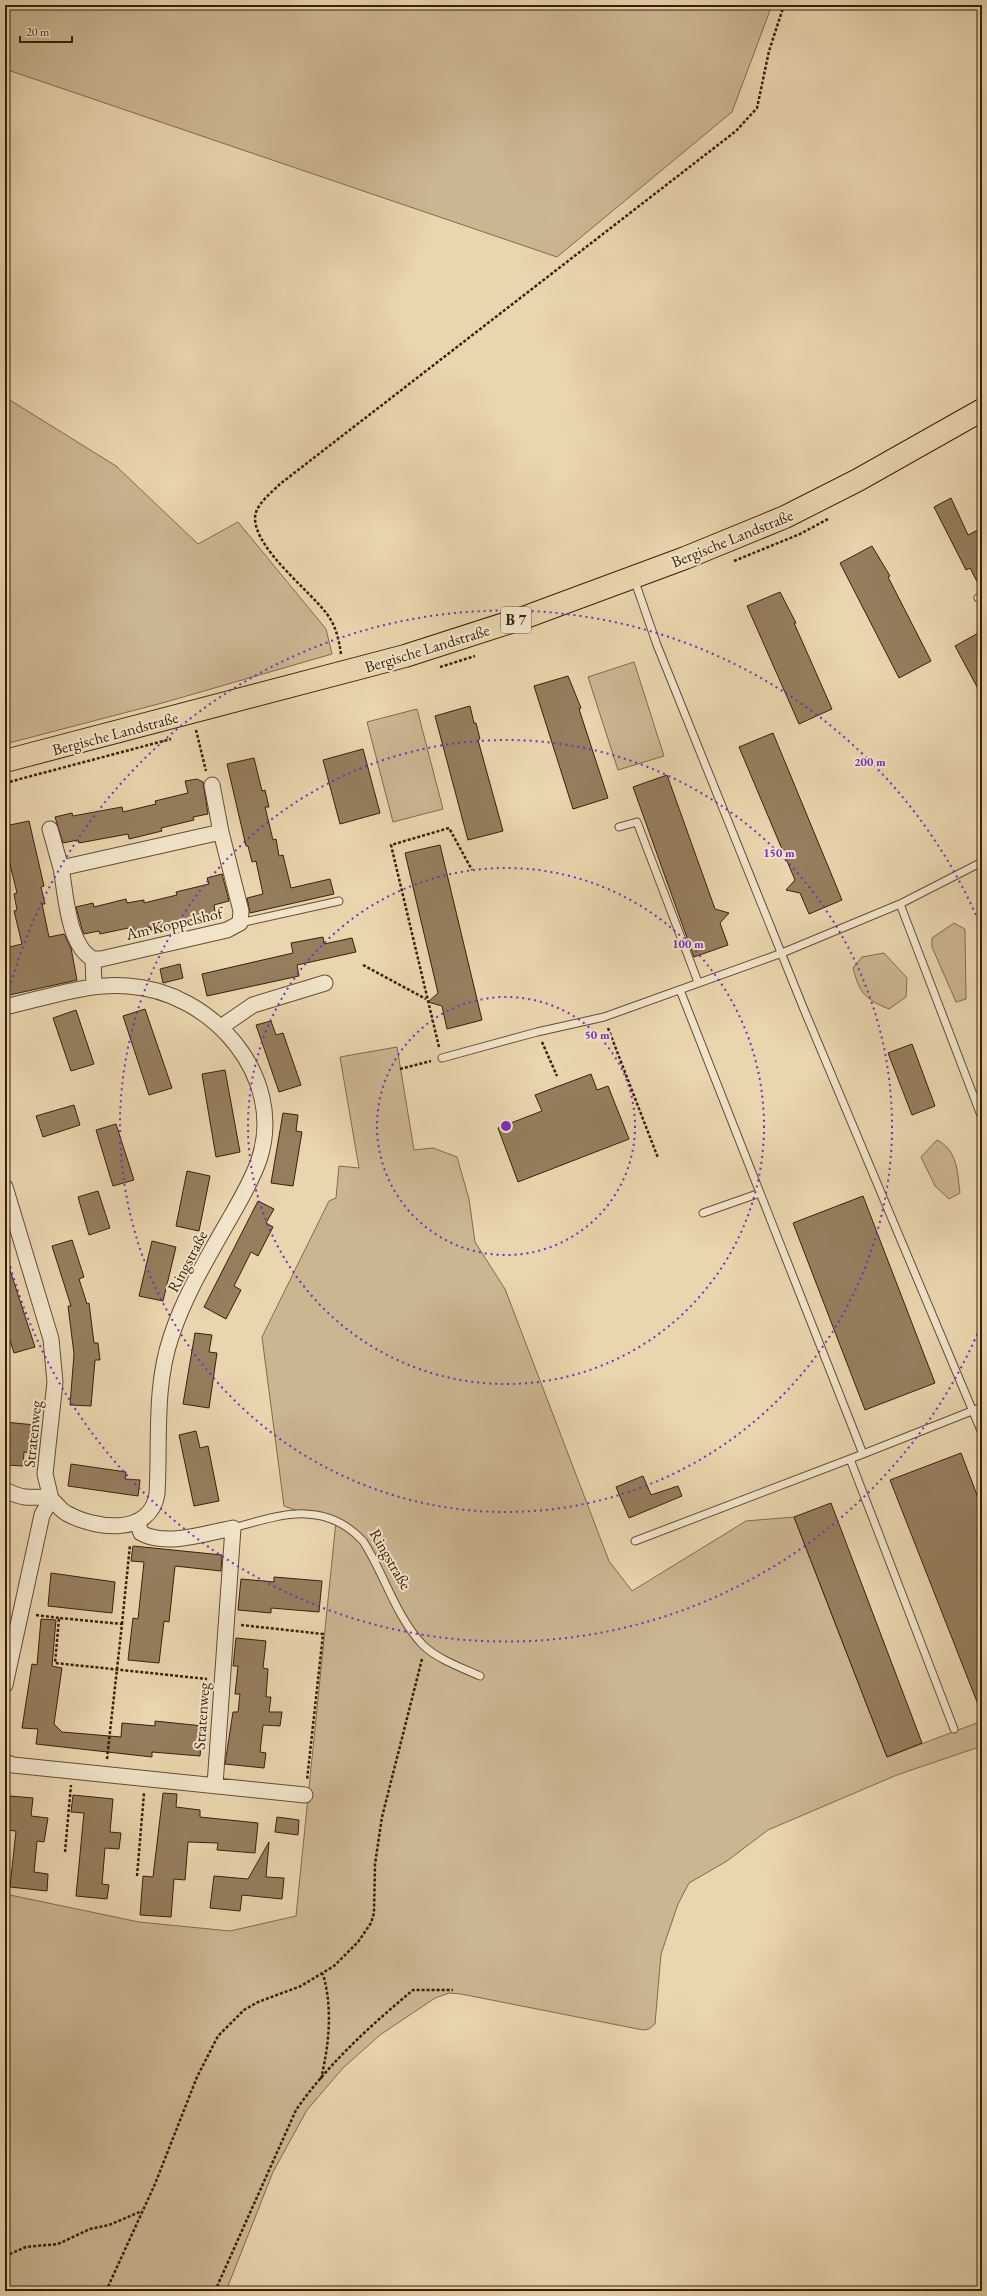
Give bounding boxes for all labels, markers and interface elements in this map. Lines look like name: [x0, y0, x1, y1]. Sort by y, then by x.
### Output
scale bar: [20, 18, 72, 44]
text: 20 m: [26, 24, 50, 40]
street label: Bergische Landstraße: [668, 504, 796, 572]
road number: B 7: [501, 607, 531, 633]
street label: Bergische Landstraße: [362, 619, 492, 677]
street label: Bergische Landstraße: [50, 707, 180, 760]
text: 200 m: [854, 754, 886, 770]
text: 150 m: [763, 845, 795, 861]
street label: Am Koppelshof: [123, 902, 226, 945]
text: 100 m: [672, 936, 704, 952]
text: 50 m: [584, 1027, 610, 1043]
centre of rings: [499, 1119, 513, 1133]
street label: Ringstraße: [162, 1227, 212, 1296]
street label: Stratenweg: [19, 1398, 47, 1469]
street label: Ringstraße: [365, 1525, 416, 1593]
street label: Stratenweg: [189, 1681, 214, 1750]

